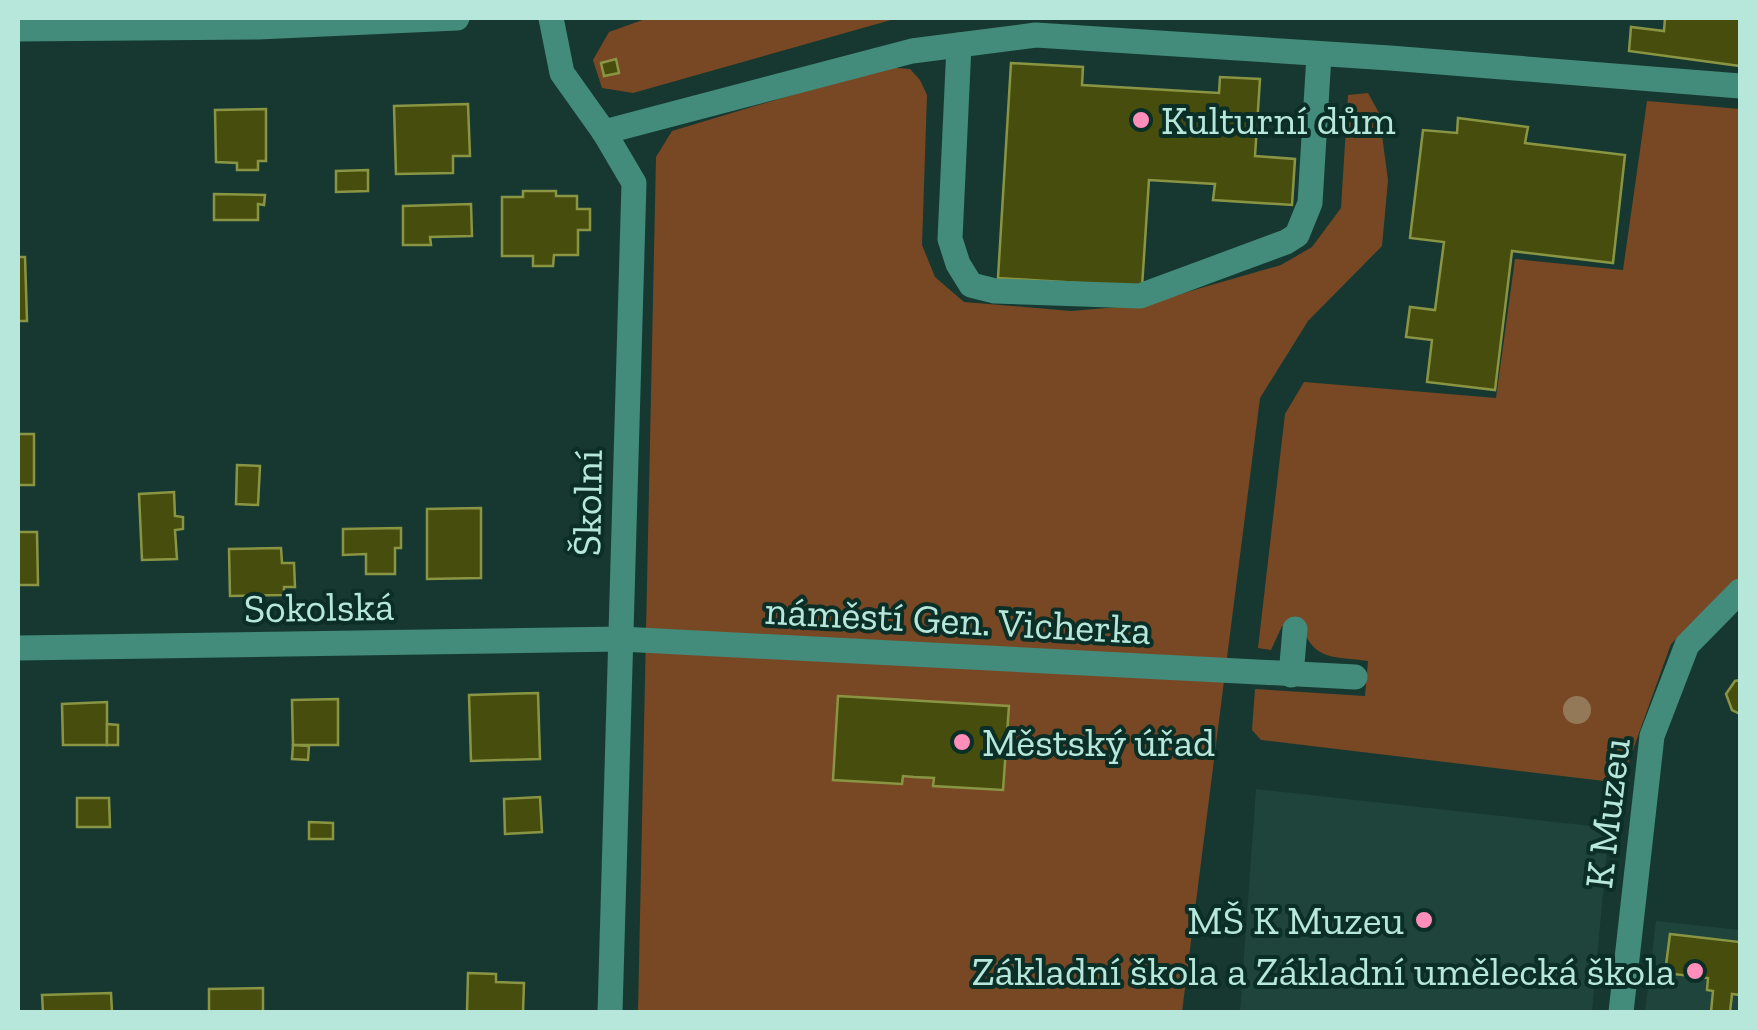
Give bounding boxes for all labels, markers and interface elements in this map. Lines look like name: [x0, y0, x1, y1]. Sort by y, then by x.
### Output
place label: Kulturní dům: [1161, 96, 1396, 144]
marker: Kulturní dům: [1130, 109, 1152, 131]
street label: Školní: [562, 449, 612, 557]
street label: Sokolská: [243, 582, 395, 632]
street label: náměstí Gen. Vicherka: [764, 586, 1152, 654]
place label: Městský úřad: [982, 718, 1215, 766]
marker: Městský úřad: [951, 731, 973, 753]
street label: K Muzeu: [1574, 735, 1640, 891]
place label: MŠ K Muzeu: [1187, 896, 1404, 944]
marker: MŠ K Muzeu: [1413, 909, 1435, 931]
place label: Základní škola a Základní umělecká škola: [972, 947, 1675, 995]
marker: Základní škola a Základní umělecká škola: [1684, 960, 1706, 982]

